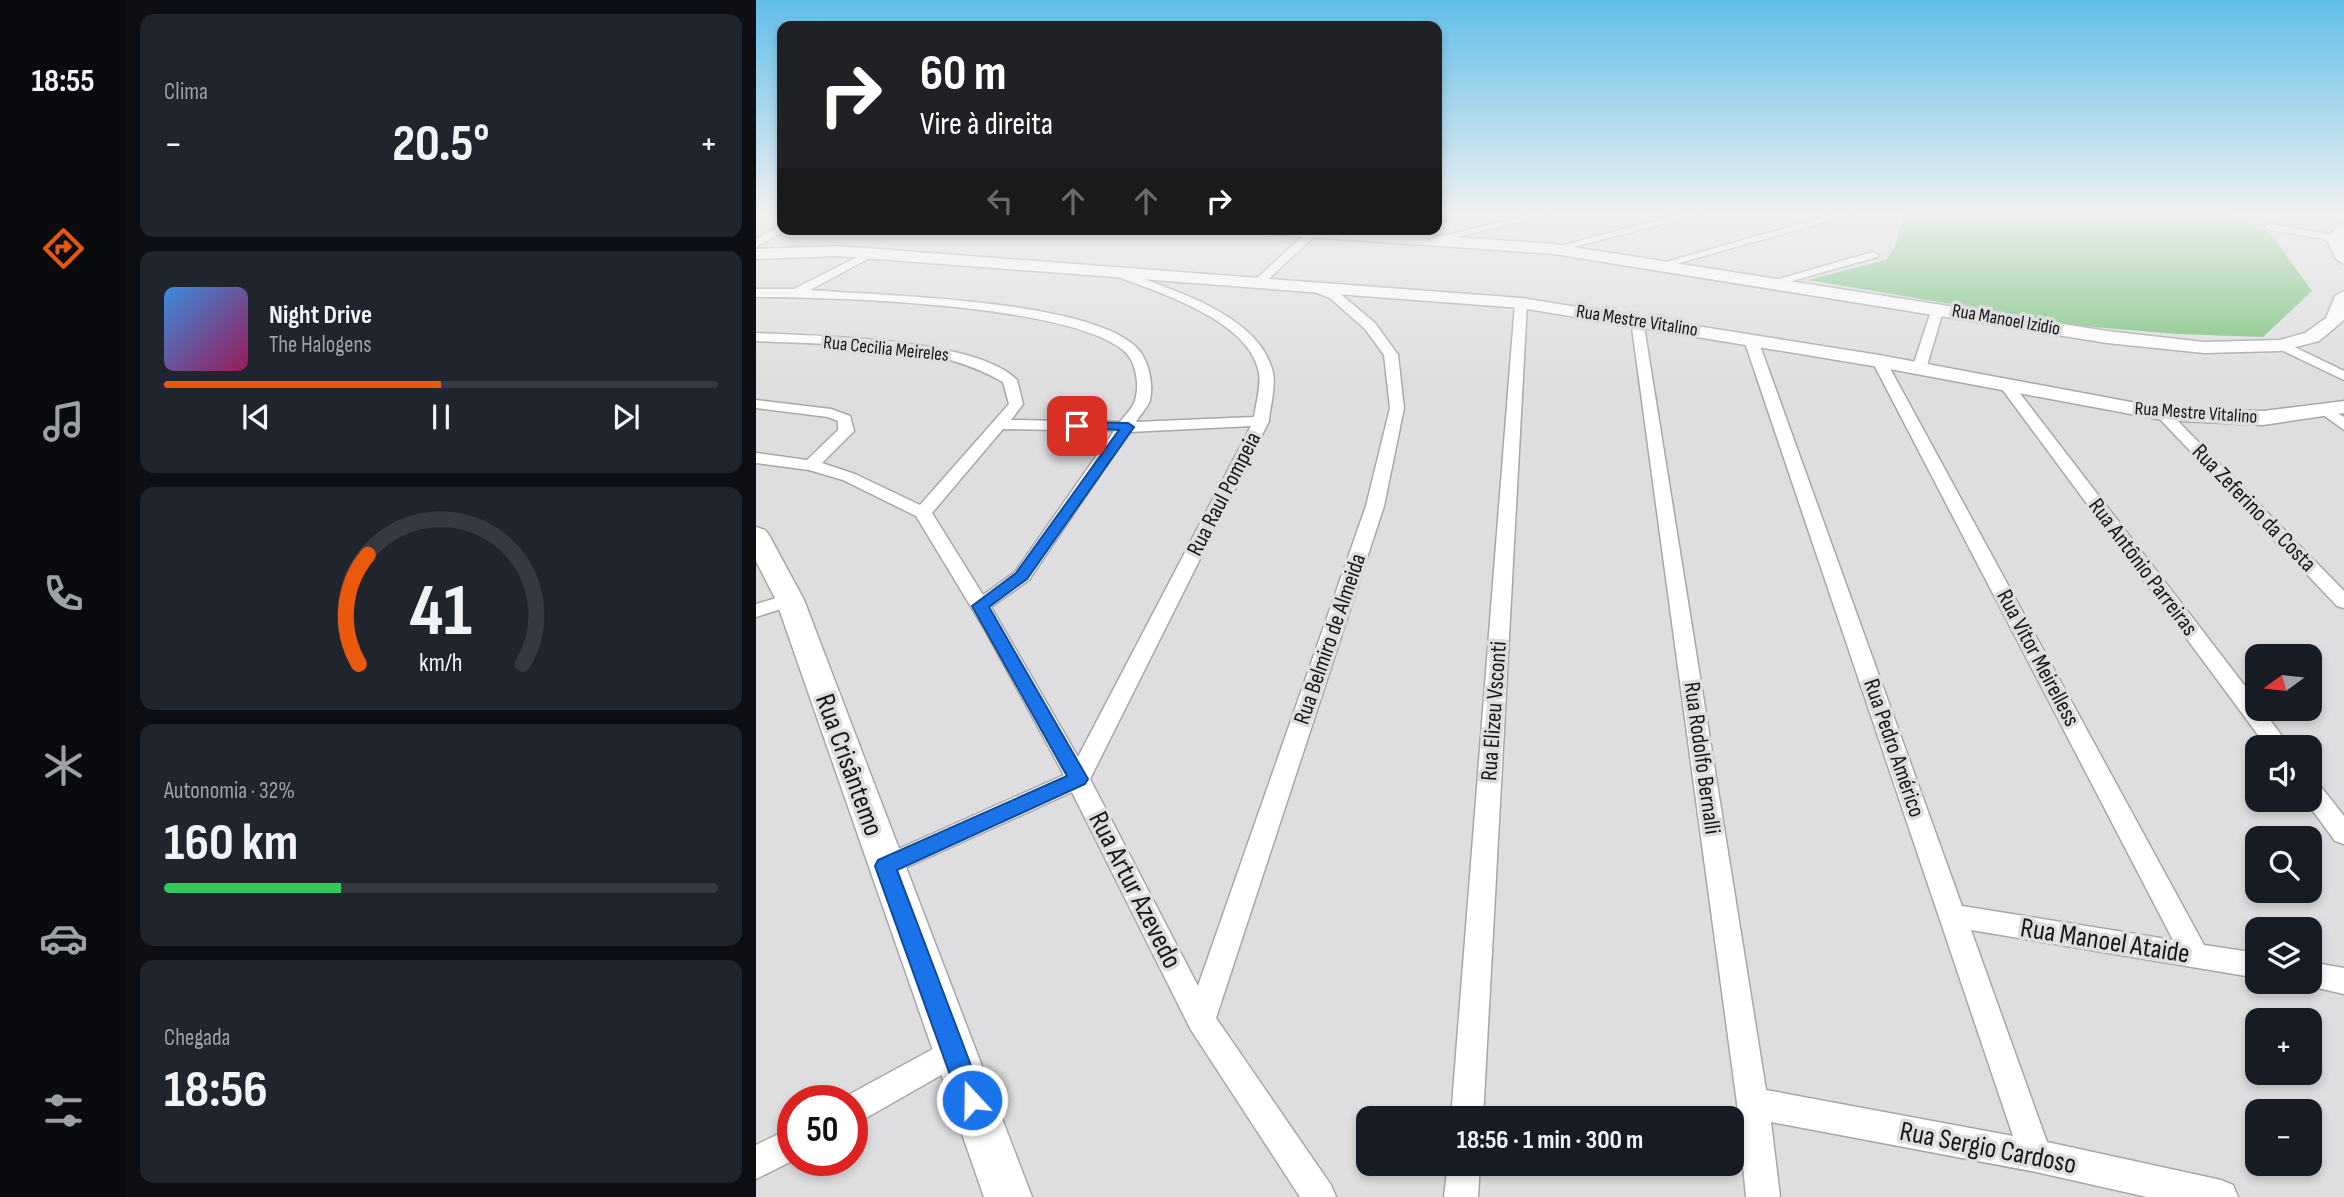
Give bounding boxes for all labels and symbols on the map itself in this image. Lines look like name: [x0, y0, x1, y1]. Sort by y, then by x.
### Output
street label: Rua Manoel Izidio: [1950, 299, 2062, 341]
street label: Rua Mestre Vitalino: [1574, 300, 1700, 342]
street label: Rua Cecilia Meireles: [822, 331, 950, 367]
pin: [1047, 396, 1107, 456]
street label: Rua Mestre Vitalino: [2134, 397, 2258, 429]
street label: Rua Raul Pompeia: [1181, 427, 1267, 561]
street label: Rua Zeferino da Costa: [2186, 438, 2322, 578]
street label: Rua Antônio Parreiras: [2082, 493, 2204, 641]
street label: Rua Belmiro de Almeida: [1288, 550, 1372, 728]
street label: Rua Vitor Meirelless: [1990, 585, 2086, 731]
street label: Rua Elizeu Vsconti: [1475, 640, 1513, 782]
north arrow: [2245, 644, 2322, 721]
street label: Rua Pedro Américo: [1857, 675, 1931, 821]
street label: Rua Rodolfo Bernalli: [1677, 680, 1727, 836]
street label: Rua Crisântemo: [808, 690, 890, 840]
street label: Rua Artur Azevedo: [1081, 806, 1189, 974]
street label: Rua Manoel Ataide: [2018, 911, 2192, 971]
position arrow: [935, 1063, 1009, 1137]
speed limit sign: 50: [777, 1085, 868, 1176]
street label: Rua Sergio Cardoso: [1897, 1115, 2079, 1181]

